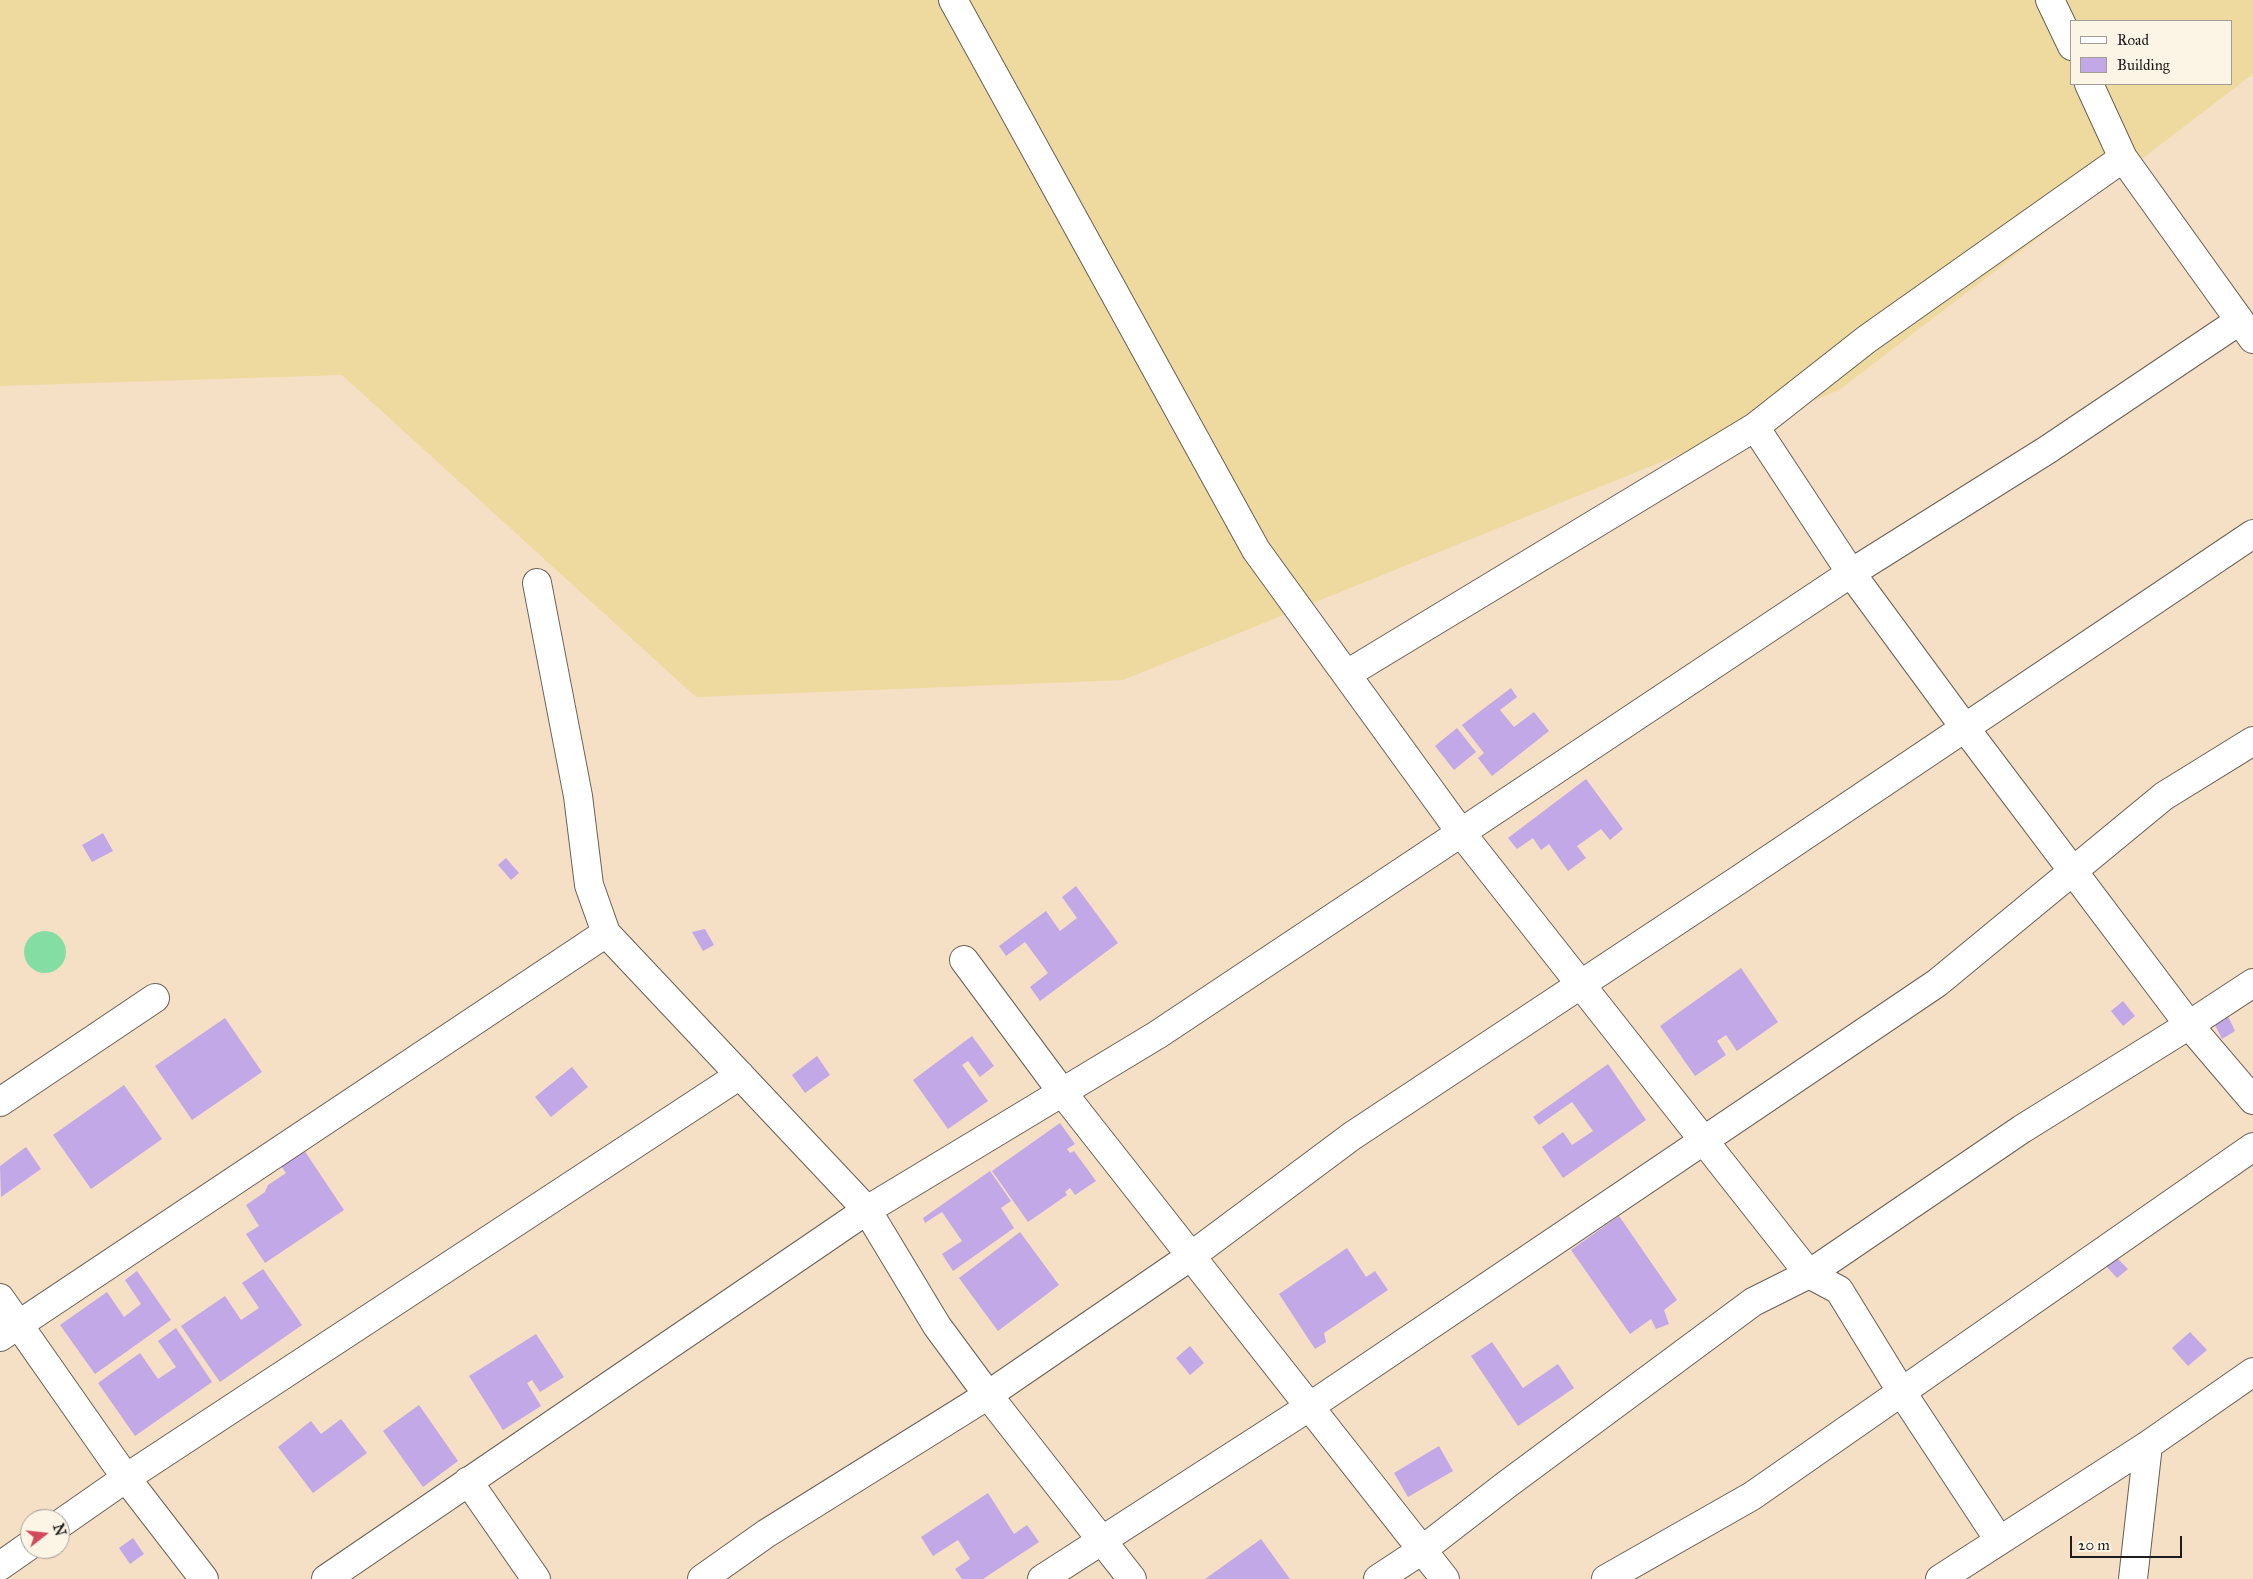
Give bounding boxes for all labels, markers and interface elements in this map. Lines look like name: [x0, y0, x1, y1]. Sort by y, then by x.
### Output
legend: [2070, 20, 2233, 85]
text: Road: [2117, 31, 2149, 49]
text: Building: [2117, 56, 2170, 74]
north arrow: [20, 1509, 70, 1559]
text: N: [49, 1522, 69, 1538]
scale bar: [2073, 1526, 2186, 1558]
text: 20 m: [2078, 1536, 2110, 1554]

